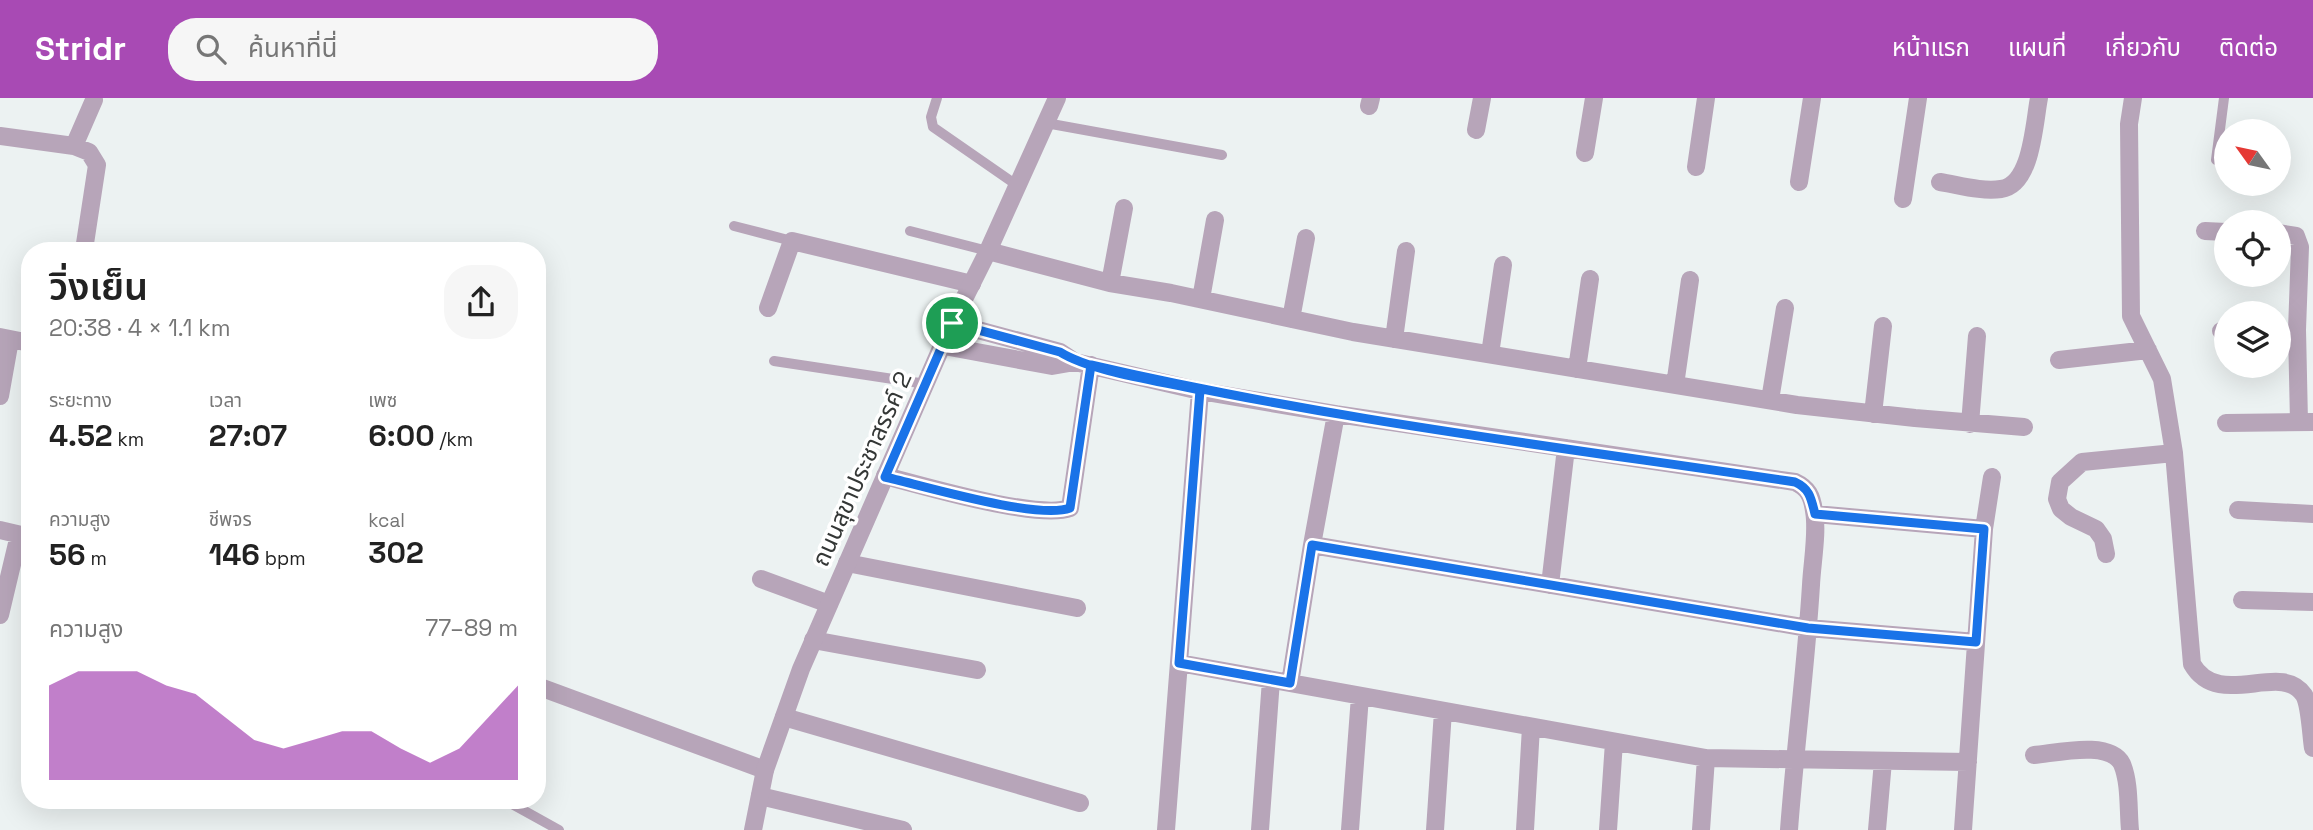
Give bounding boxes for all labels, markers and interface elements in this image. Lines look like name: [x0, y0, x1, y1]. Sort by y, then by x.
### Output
search box: [168, 18, 658, 81]
text: Stridr: [35, 28, 126, 70]
icon: search: [192, 30, 230, 68]
text: ค้นหาที่นี่: [248, 31, 338, 65]
text: หน้าแรก: [1892, 32, 1970, 63]
text: แผนที่: [2008, 32, 2066, 63]
text: เกี่ยวกับ: [2104, 32, 2181, 63]
text: ติดต่อ: [2219, 32, 2278, 63]
north arrow: [2214, 119, 2291, 196]
map controls: [2214, 119, 2291, 378]
button: locate: [2214, 210, 2291, 287]
text: วิ่งเย็น: [49, 263, 148, 311]
button: share: [444, 265, 518, 339]
pin: [922, 293, 982, 353]
button: layers: [2214, 301, 2291, 378]
icon: arrive: [933, 304, 971, 342]
text: 20:38 · 4 × 1.1 km: [49, 313, 230, 343]
street label: ถนนสุขาประชาสรรค์ 2: [805, 366, 918, 571]
text: ระยะทาง: [49, 388, 112, 413]
text: เวลา: [209, 388, 242, 413]
text: เพซ: [368, 388, 397, 413]
text: 4.52: [49, 416, 113, 455]
text: 27:07: [209, 416, 287, 455]
text: 6:00: [368, 416, 435, 455]
text: km: [113, 427, 144, 452]
text: /km: [435, 427, 473, 452]
text: ความสูง: [49, 507, 110, 532]
text: ชีพจร: [209, 507, 252, 532]
text: kcal: [368, 508, 405, 533]
text: 302: [368, 533, 424, 572]
text: 56: [49, 535, 86, 574]
text: 146: [209, 535, 260, 574]
text: m: [86, 546, 107, 571]
text: bpm: [260, 546, 306, 571]
text: 77–89 m: [425, 613, 518, 643]
text: ความสูง: [49, 614, 123, 644]

